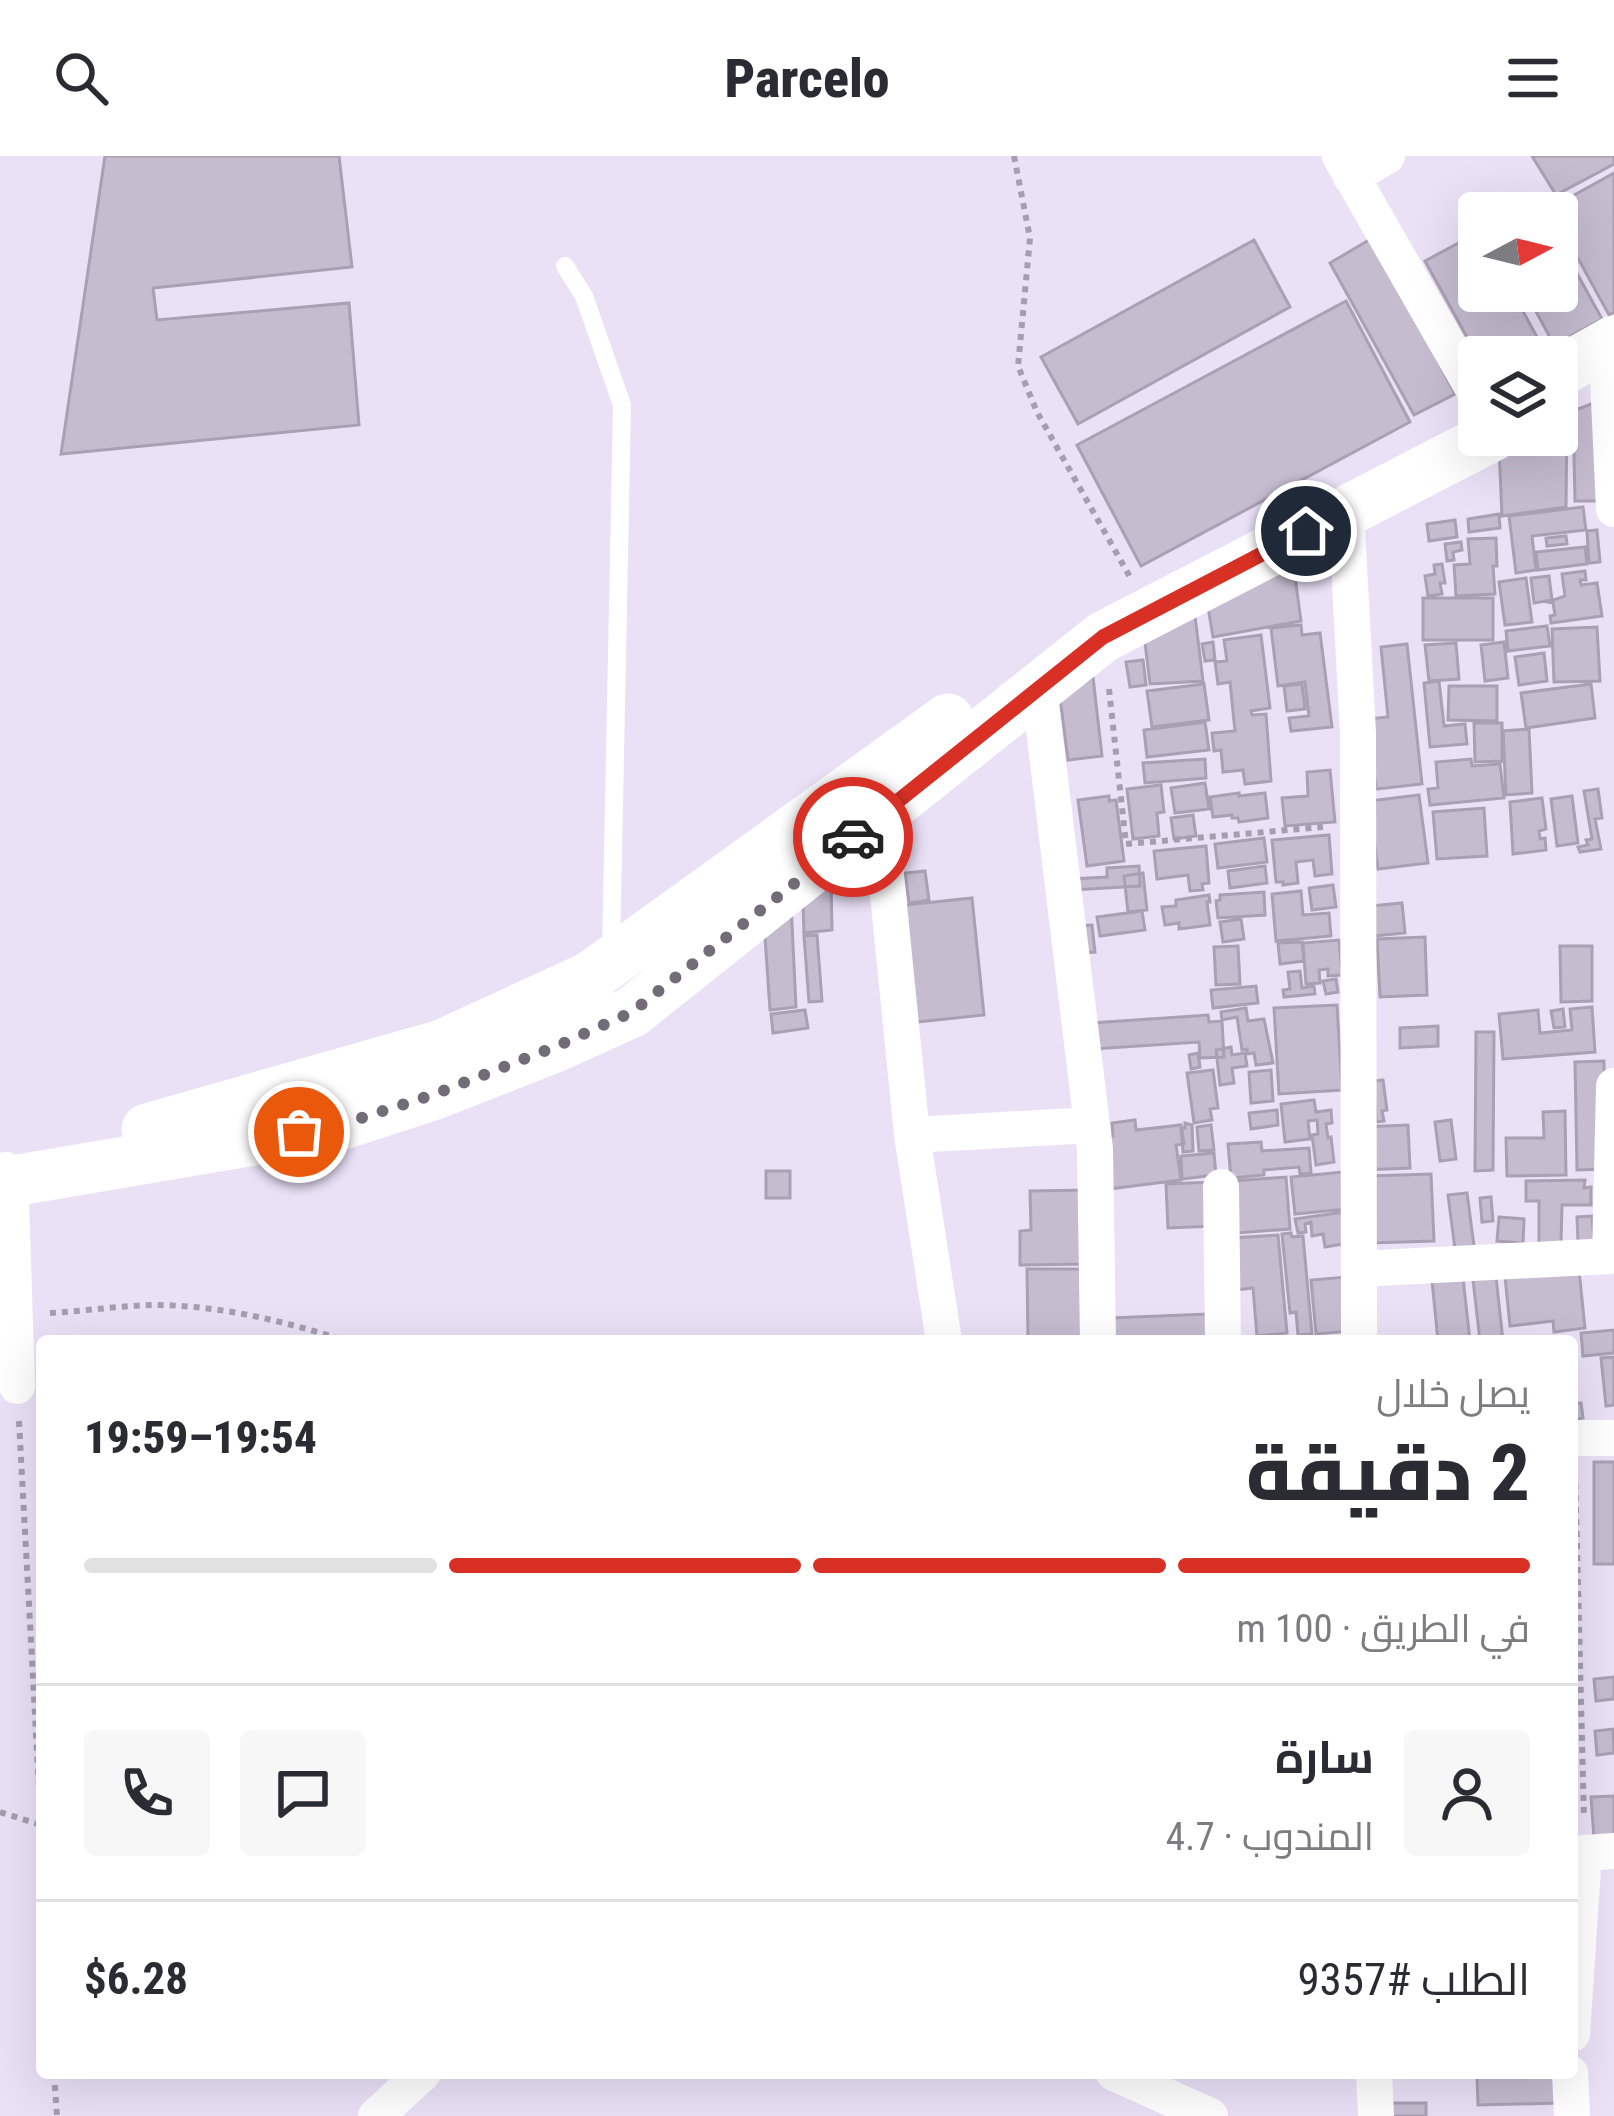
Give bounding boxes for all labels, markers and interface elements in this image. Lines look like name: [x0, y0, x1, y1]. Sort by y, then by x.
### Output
icon: search: [48, 45, 114, 111]
icon: menu: [1500, 45, 1566, 111]
text: Parcelo: [724, 47, 890, 110]
north arrow: [1458, 192, 1578, 312]
map controls: [1458, 192, 1578, 456]
button: layers: [1458, 336, 1578, 456]
pin: [1255, 480, 1357, 582]
icon: home: [1273, 498, 1339, 564]
courier: [793, 777, 913, 897]
icon: car: [820, 804, 886, 870]
pin: [248, 1081, 350, 1183]
icon: bag: [266, 1099, 332, 1165]
text: يصل خلال: [1376, 1371, 1530, 1417]
text: 19:54–19:59: [84, 1411, 317, 1464]
text: 2 دقيقة: [1246, 1428, 1530, 1519]
text: في الطريق · 100 m: [1237, 1606, 1530, 1652]
button: phone: [84, 1730, 210, 1856]
button: chat: [240, 1730, 366, 1856]
button: person: [1404, 1730, 1530, 1856]
text: سارة: [1275, 1731, 1374, 1784]
text: المندوب · 4.7: [1166, 1814, 1374, 1860]
text: $6.28: [84, 1952, 188, 2005]
text: الطلب #9357: [1297, 1953, 1530, 2006]

